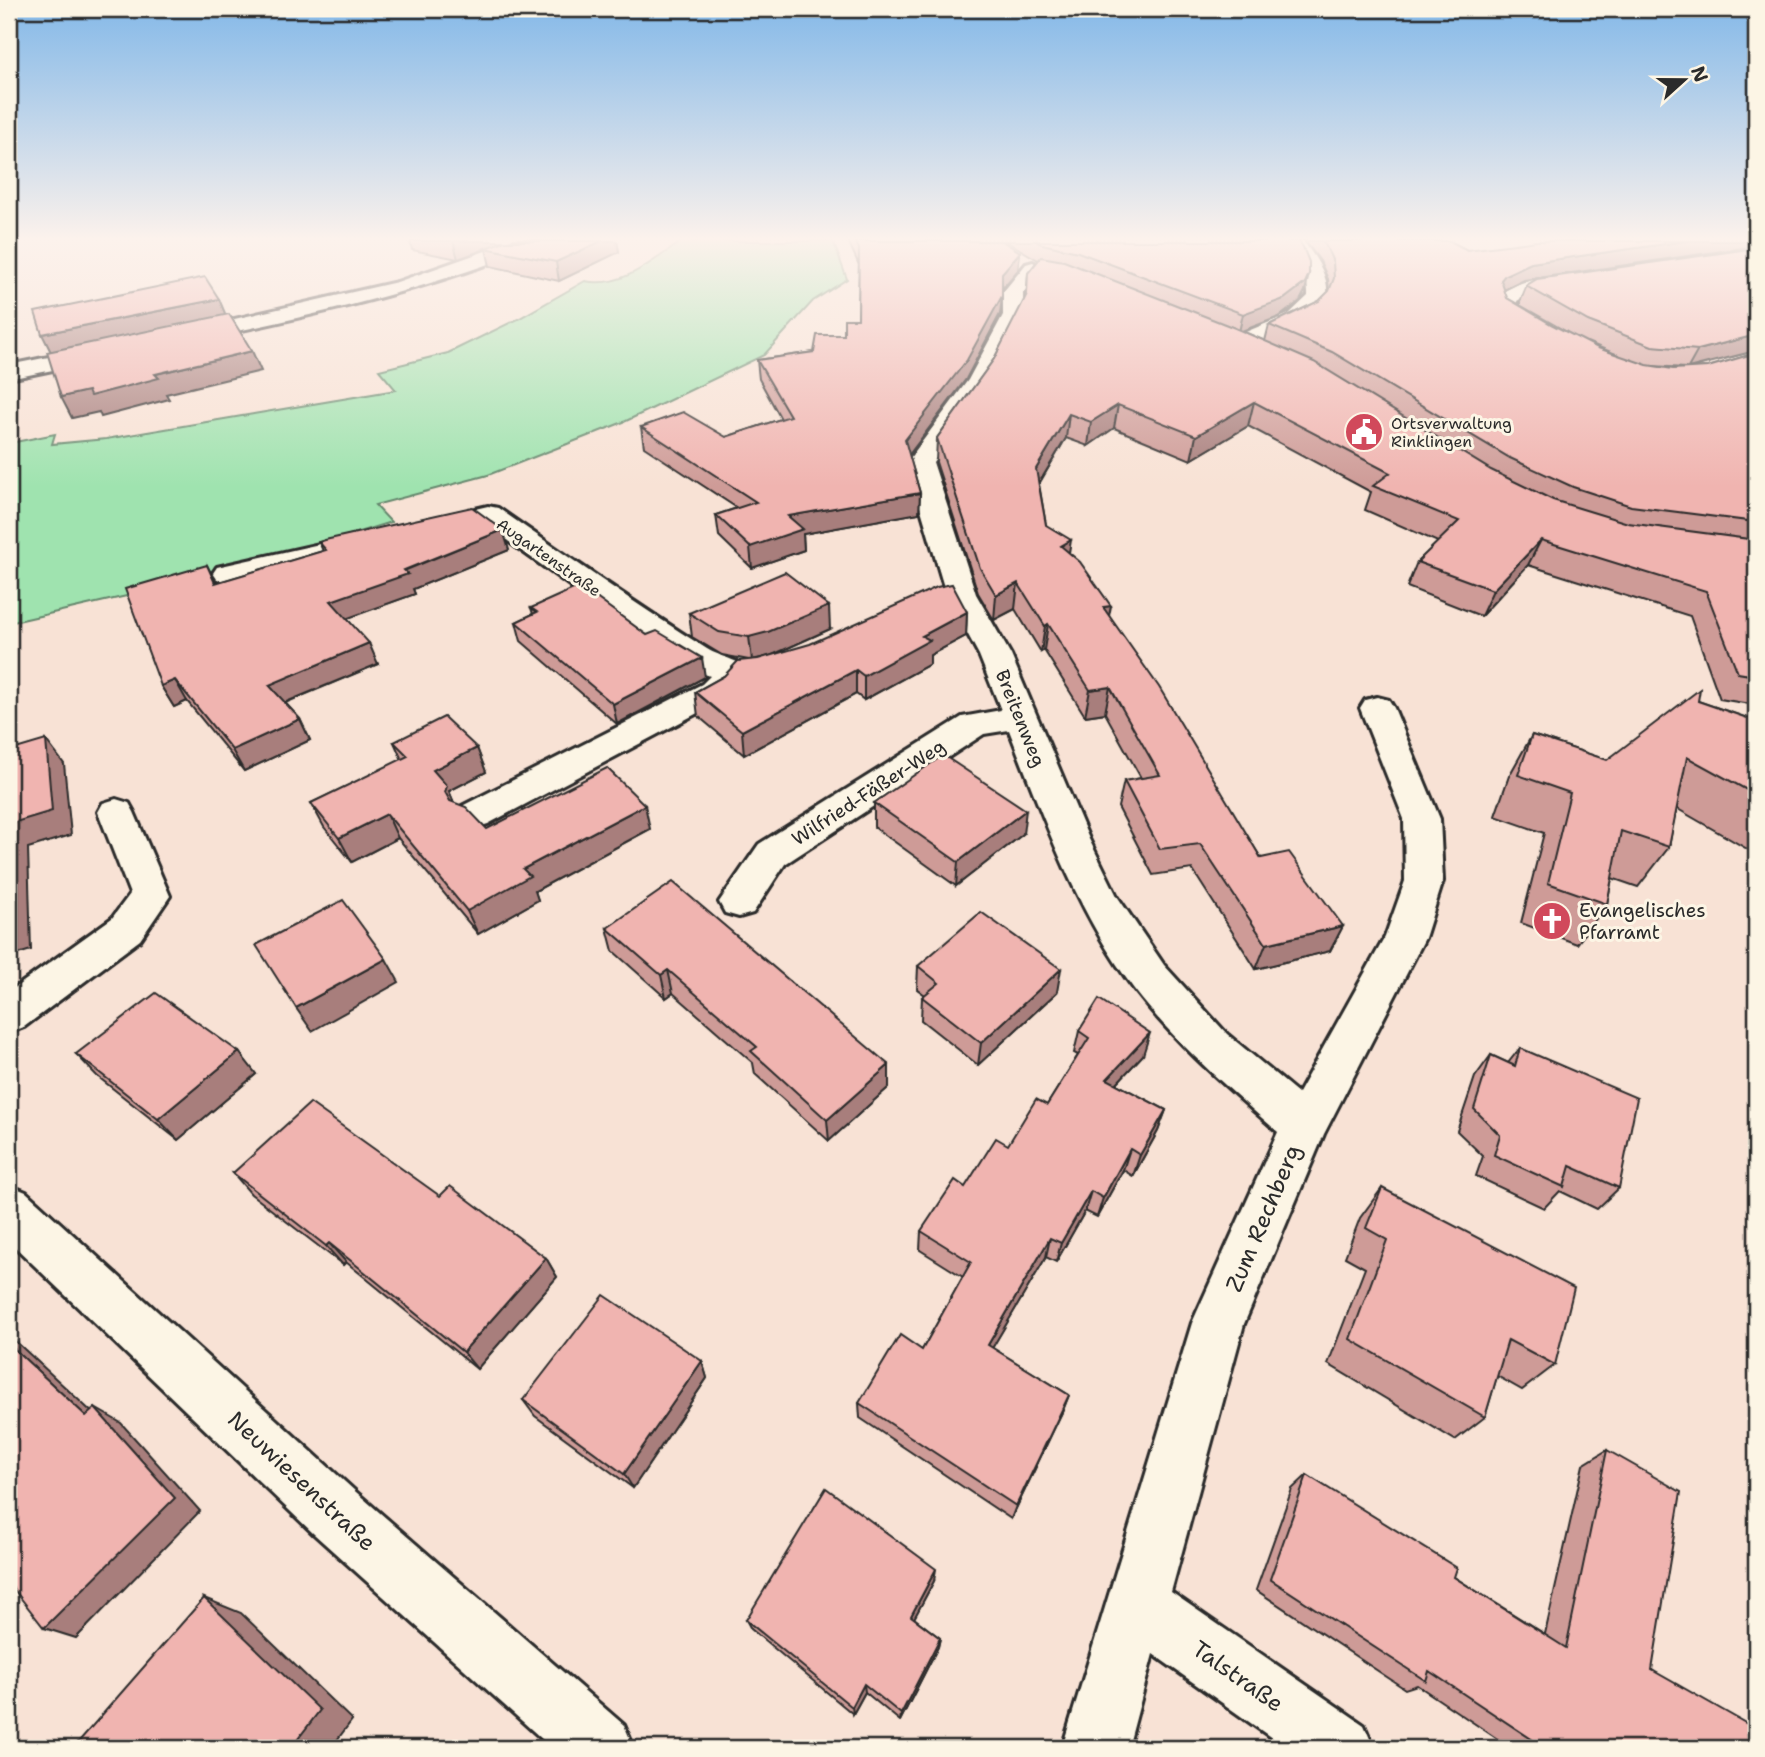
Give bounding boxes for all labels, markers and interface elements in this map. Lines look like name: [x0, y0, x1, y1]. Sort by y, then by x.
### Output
north arrow: [1650, 46, 1720, 116]
text: N: [1685, 63, 1714, 86]
public building icon: Ortsverwaltung Rinklingen: [1343, 411, 1385, 453]
place label: Ortsverwaltung Rinklingen: [1391, 413, 1512, 452]
street label: Augartenstraße: [492, 514, 605, 601]
street label: Breitenweg: [990, 666, 1051, 771]
street label: Wilfried-Fäßer-Weg: [787, 733, 950, 851]
place label: Evangelisches Pfarramt: [1579, 898, 1706, 945]
church icon: Evangelisches Pfarramt: [1531, 900, 1573, 942]
street label: Zum Rechberg: [1218, 1140, 1308, 1296]
street label: Neuwiesenstraße: [221, 1404, 383, 1558]
street label: Talstraße: [1186, 1634, 1290, 1718]

